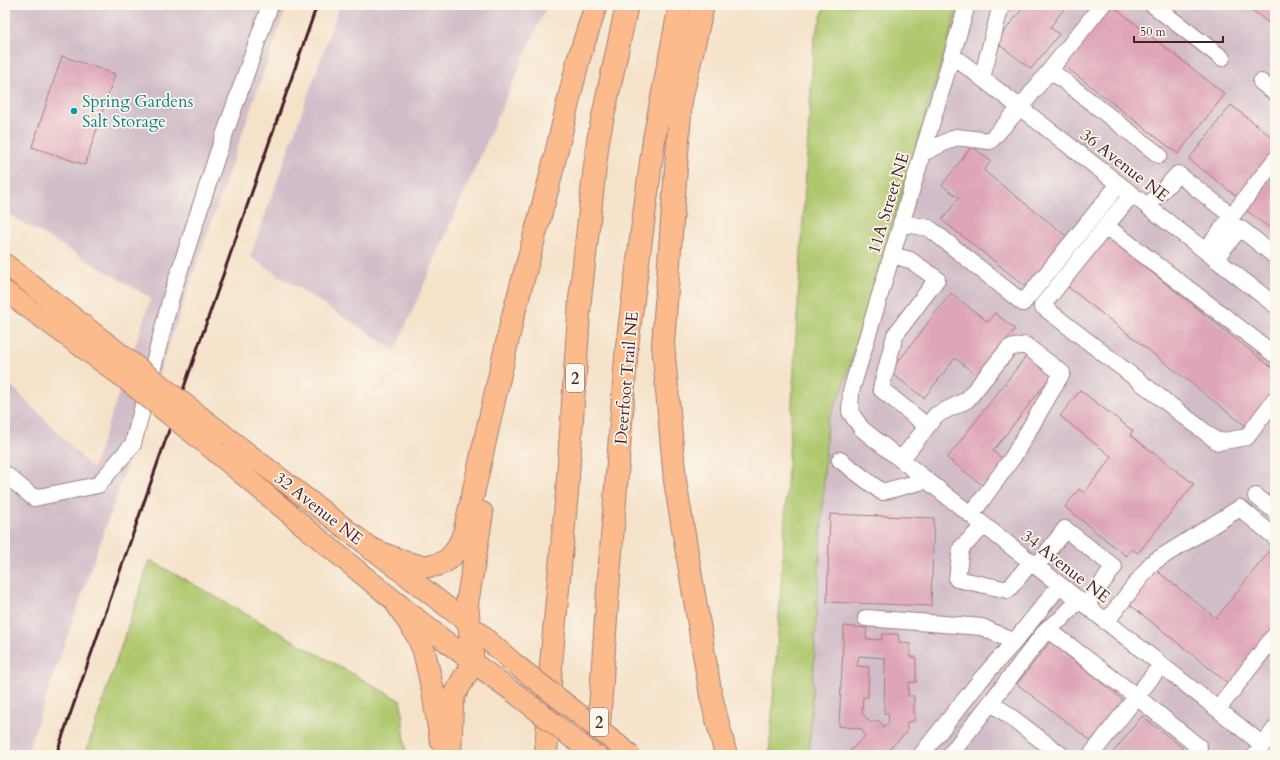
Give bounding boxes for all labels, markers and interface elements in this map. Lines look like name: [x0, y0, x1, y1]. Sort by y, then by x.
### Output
scale bar: [1134, 18, 1223, 44]
text: 50 m: [1140, 24, 1167, 40]
place label: Spring Gardens Salt Storage: [82, 90, 194, 133]
marker: Spring Gardens Salt Storage: [69, 106, 79, 116]
street label: 36 Avenue NE: [1076, 123, 1174, 207]
street label: 11A Street NE: [862, 150, 915, 256]
street label: Deerfoot Trail NE: [609, 310, 644, 446]
road number: 2: [566, 364, 584, 392]
street label: 32 Avenue NE: [270, 466, 368, 550]
street label: 34 Avenue NE: [1017, 524, 1115, 608]
road number: 2: [590, 708, 608, 736]

